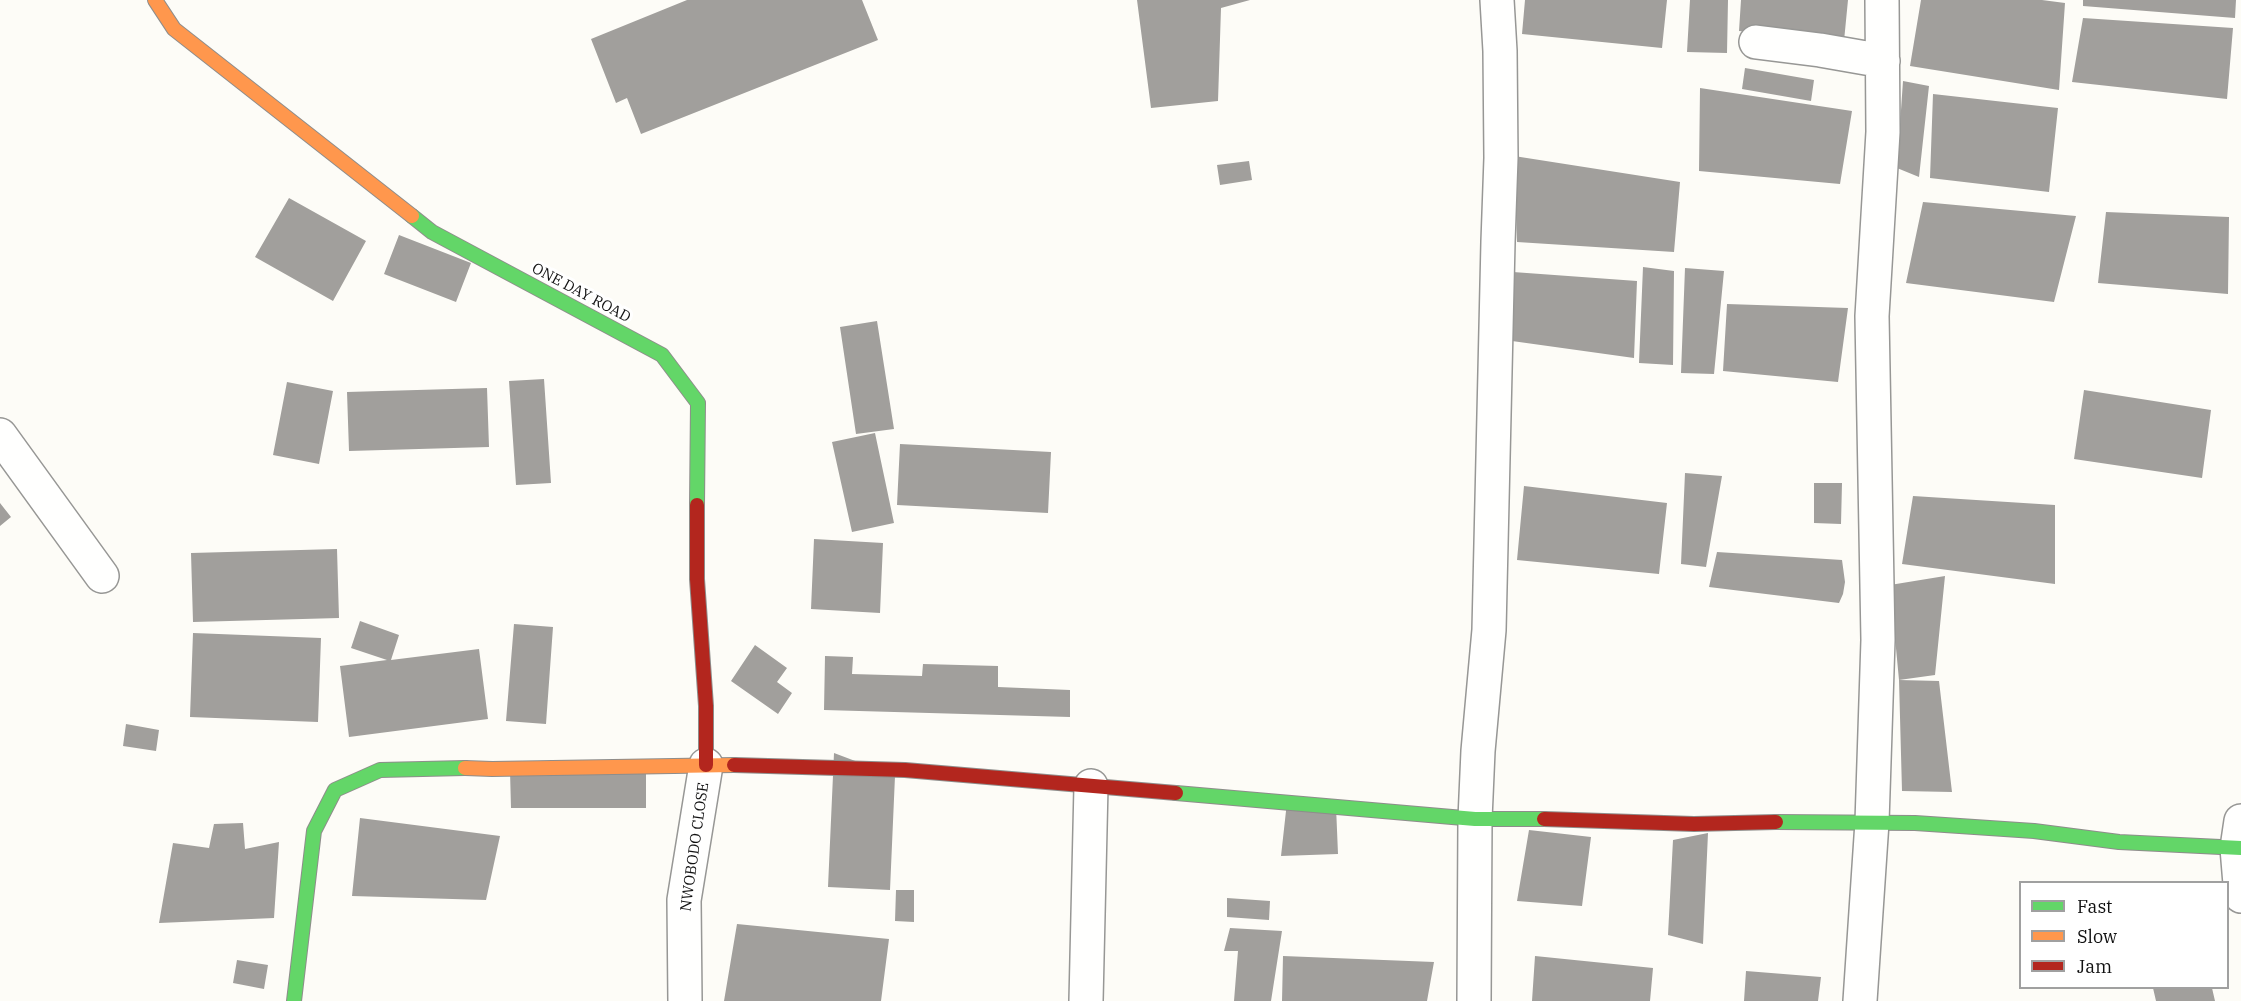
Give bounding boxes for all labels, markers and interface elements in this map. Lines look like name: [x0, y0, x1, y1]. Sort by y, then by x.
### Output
street label: ONE DAY ROAD: [528, 259, 634, 327]
street label: NWOBODO CLOSE: [677, 781, 713, 913]
legend: [2019, 881, 2229, 989]
text: Fast: [2077, 895, 2112, 918]
text: Slow: [2077, 925, 2117, 948]
text: Jam: [2077, 955, 2112, 978]

